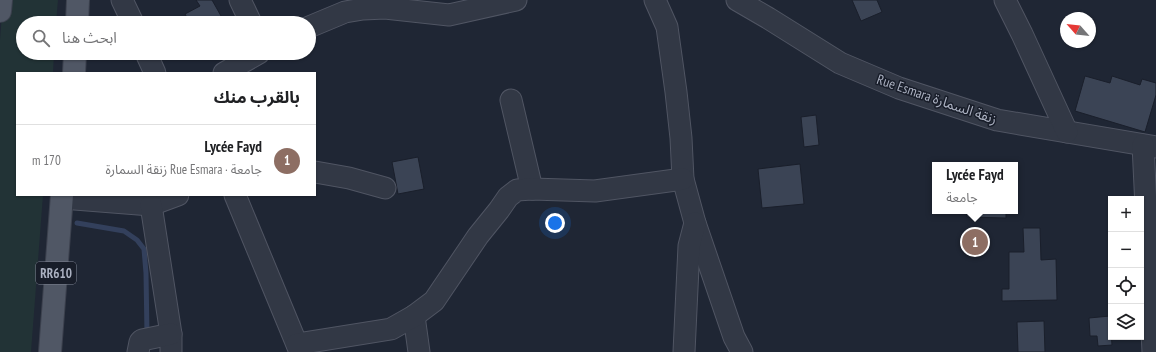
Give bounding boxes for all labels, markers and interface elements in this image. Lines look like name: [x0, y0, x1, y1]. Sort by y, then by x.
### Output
north arrow: [1060, 12, 1096, 48]
search box: [16, 16, 316, 60]
icon: search: [30, 27, 52, 49]
text: ابحث هنا: [62, 28, 117, 47]
street label: Rue Esmara زنقة السمارة: [875, 70, 999, 128]
text: بالقرب منك: [214, 86, 300, 108]
text: Lycée Fayd: [205, 137, 262, 156]
text: 170 m: [32, 152, 61, 169]
text: 1: [284, 152, 290, 169]
text: جامعة · Rue Esmara زنقة السمارة: [105, 161, 262, 178]
popup: [932, 162, 1018, 214]
text: Lycée Fayd: [946, 165, 1004, 184]
text: جامعة: [946, 189, 978, 206]
map controls: [1108, 196, 1144, 340]
button: +: [1108, 196, 1144, 232]
your location: [545, 213, 565, 233]
pin: 1: [962, 227, 988, 257]
button: −: [1108, 232, 1144, 268]
road number: RR610: [36, 262, 76, 284]
button: locate: [1108, 268, 1144, 304]
button: layers: [1108, 304, 1144, 340]

